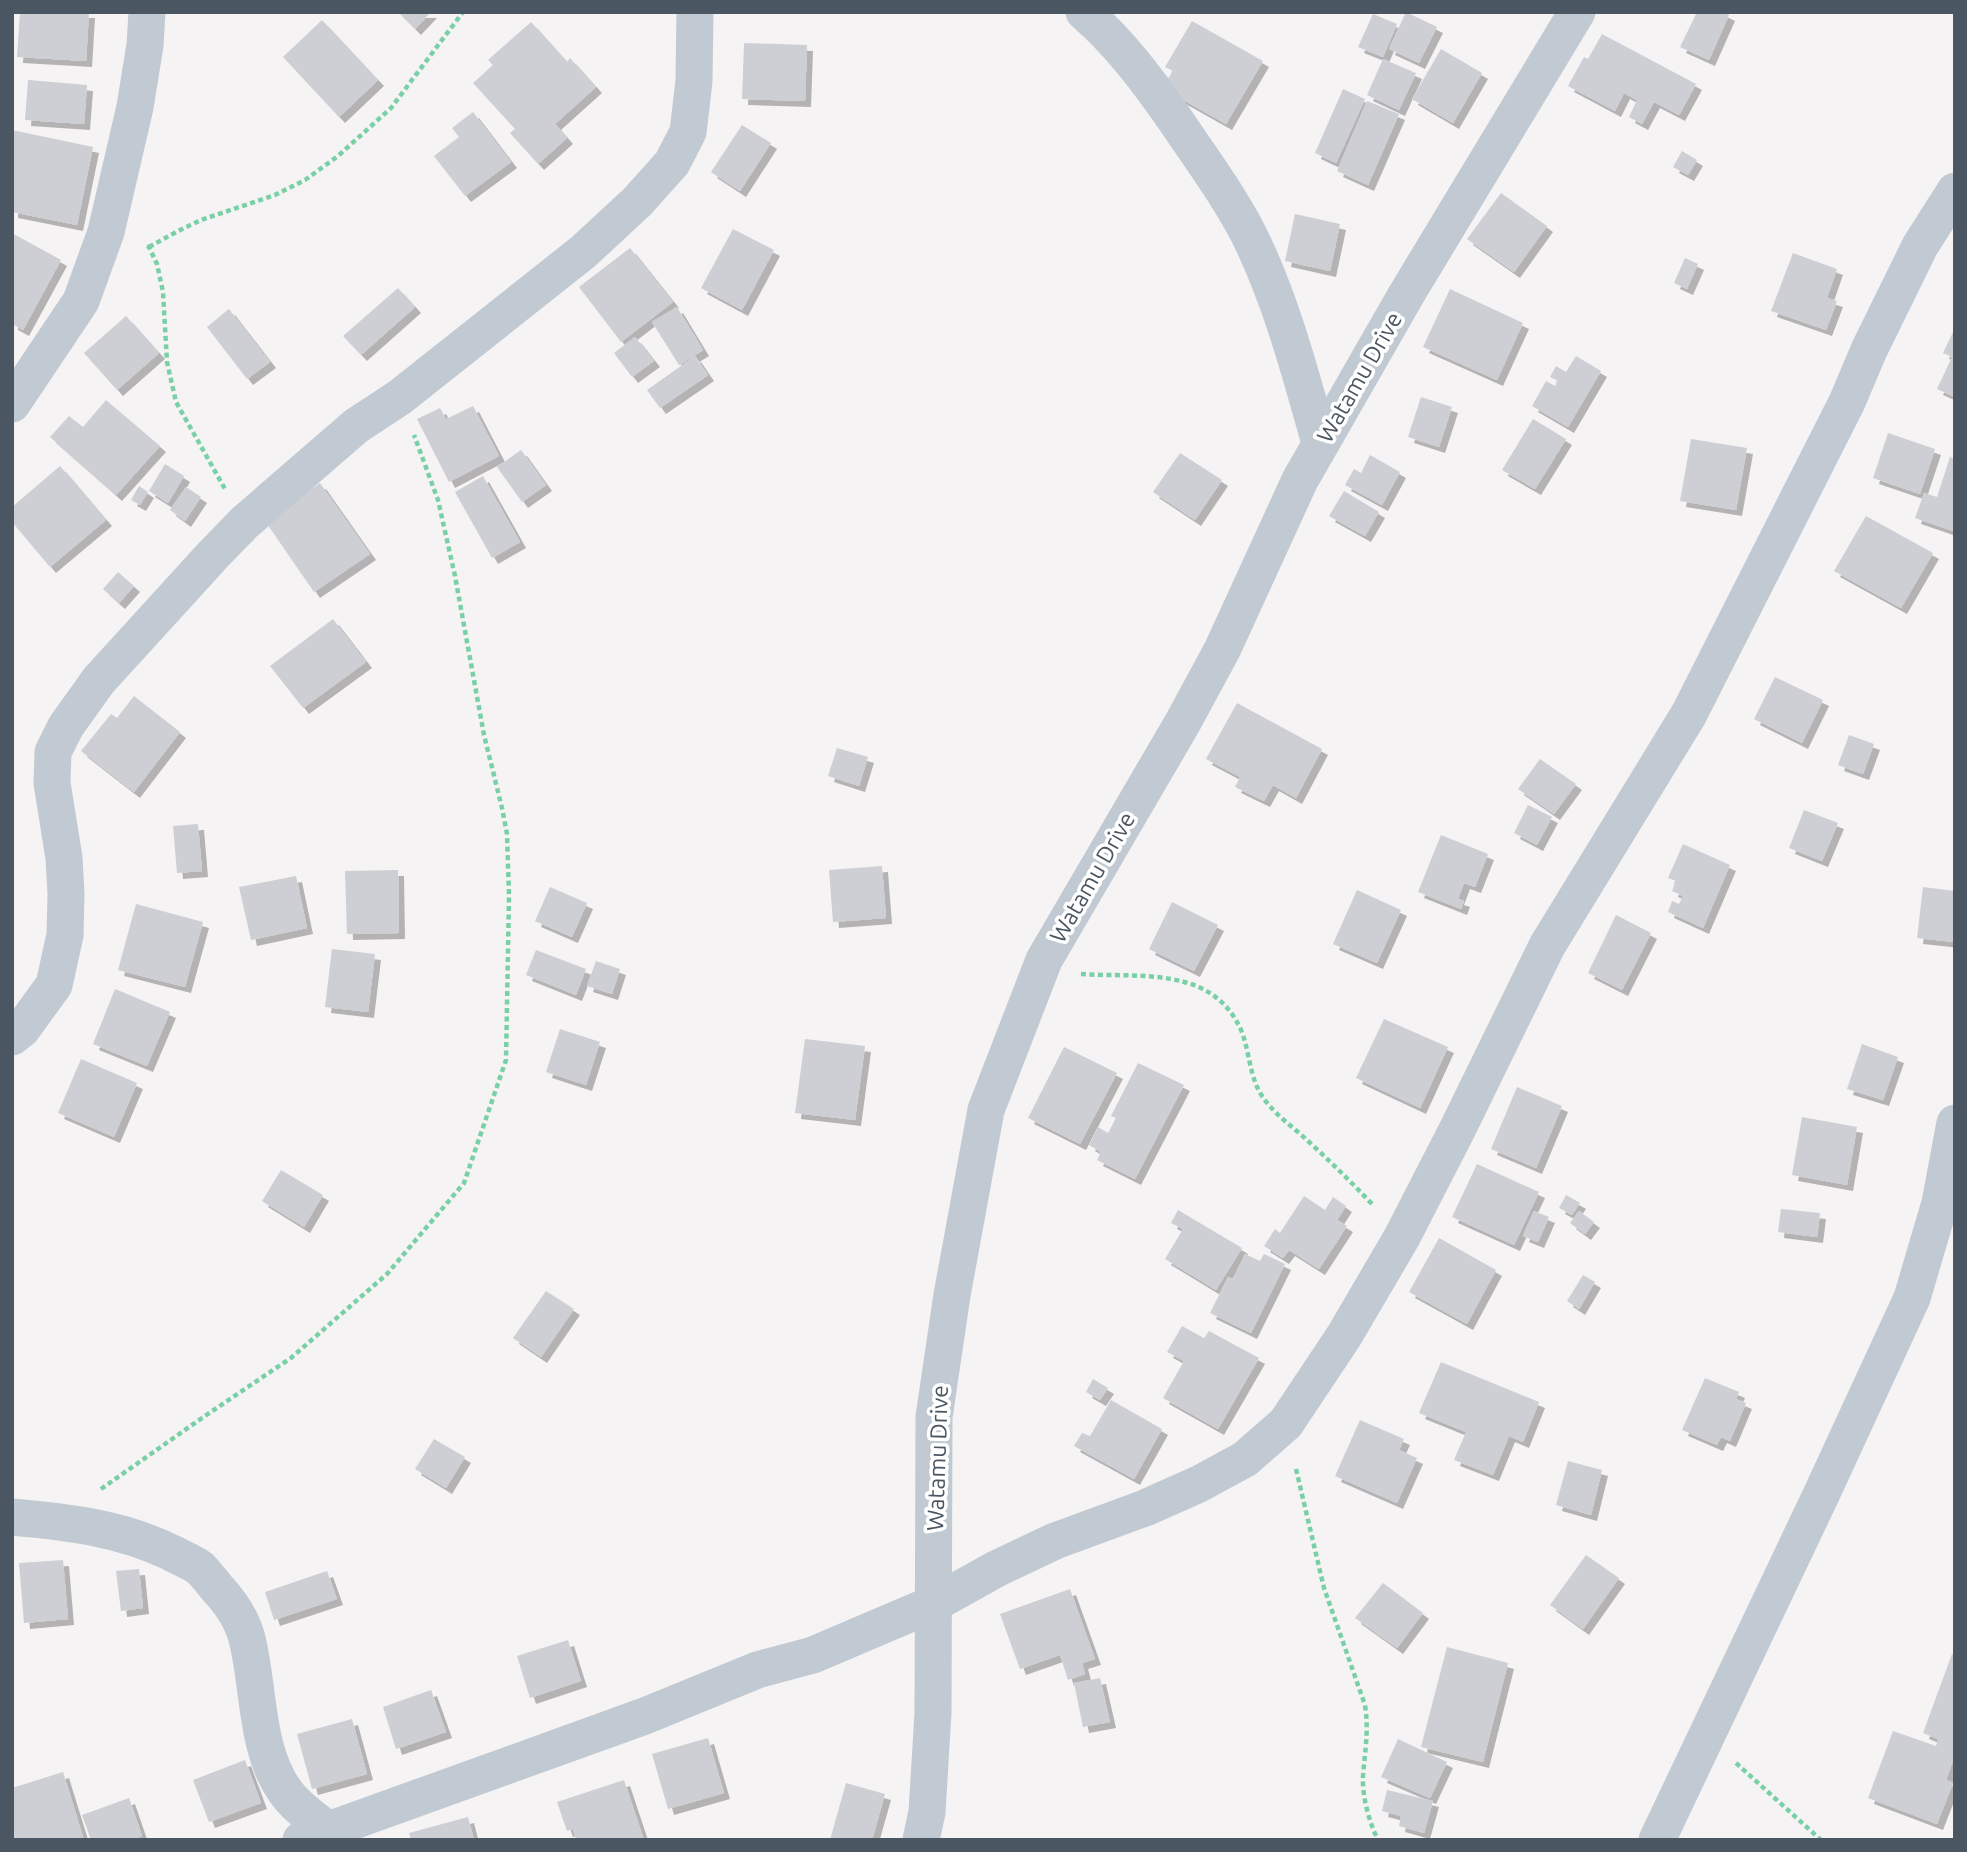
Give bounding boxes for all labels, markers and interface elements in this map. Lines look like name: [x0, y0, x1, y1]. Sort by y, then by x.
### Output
street label: Watamu Drive: [1312, 307, 1406, 447]
street label: Watamu Drive: [1045, 807, 1139, 947]
street label: Watamu Drive: [922, 1385, 952, 1531]

